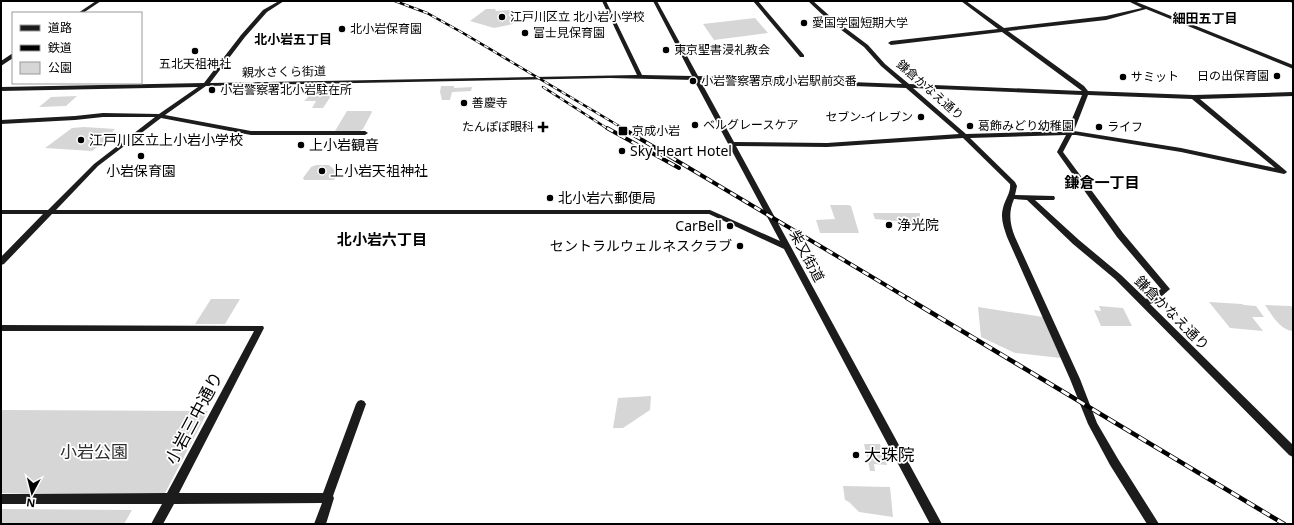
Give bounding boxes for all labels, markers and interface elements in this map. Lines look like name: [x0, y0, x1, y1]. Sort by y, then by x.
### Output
place label: 江戸川区立 北小岩小学校: [510, 8, 645, 25]
district label: 細田五丁目: [1172, 9, 1238, 27]
legend: [12, 12, 142, 84]
marker: 江戸川区立 北小岩小学校: [497, 12, 507, 22]
place label: 愛国学園短期大学: [812, 14, 908, 31]
marker: 愛国学園短期大学: [799, 18, 809, 28]
text: 道路: [48, 19, 72, 36]
place label: 北小岩保育園: [350, 20, 422, 37]
marker: 北小岩保育園: [337, 24, 347, 34]
place label: 富士見保育園: [533, 24, 605, 41]
marker: 富士見保育園: [520, 28, 530, 38]
district label: 北小岩五丁目: [254, 30, 332, 48]
text: 鉄道: [48, 39, 72, 56]
place label: 東京聖書浸礼教会: [674, 41, 770, 58]
marker: 東京聖書浸礼教会: [661, 45, 671, 55]
marker: 五北天祖神社: [190, 46, 200, 56]
place label: 五北天祖神社: [159, 55, 231, 72]
street label: 鎌倉かなえ通り: [893, 56, 968, 124]
text: 公園: [48, 59, 72, 76]
street label: 親水さくら街道: [242, 62, 326, 81]
place label: 日の出保育園: [1197, 67, 1269, 84]
place label: サミット: [1131, 68, 1179, 85]
marker: 日の出保育園: [1272, 71, 1282, 81]
place label: 小岩警察署京成小岩駅前交番: [701, 72, 857, 89]
marker: サミット: [1118, 72, 1128, 82]
marker: 小岩警察署京成小岩駅前交番: [688, 76, 698, 86]
place label: 小岩警察署北小岩駐在所: [220, 81, 352, 98]
marker: 小岩警察署北小岩駐在所: [207, 85, 217, 95]
place label: 善慶寺: [472, 94, 508, 111]
marker: 善慶寺: [459, 98, 469, 108]
place label: セブン-イレブン: [825, 108, 913, 125]
marker: セブン-イレブン: [916, 112, 926, 122]
place label: ベルグレースケア: [703, 116, 798, 133]
place label: 葛飾みどり幼稚園: [978, 117, 1074, 134]
place label: たんぽぽ眼科: [462, 118, 534, 135]
place label: ライフ: [1107, 118, 1143, 135]
marker: ベルグレースケア: [690, 120, 700, 130]
marker: たんぽぽ眼科: [537, 121, 549, 133]
marker: 葛飾みどり幼稚園: [965, 121, 975, 131]
place label: 京成小岩: [632, 122, 680, 139]
marker: ライフ: [1094, 122, 1104, 132]
marker: 京成小岩: [617, 125, 629, 137]
place label: 江戸川区立上小岩小学校: [89, 130, 243, 149]
marker: 江戸川区立上小岩小学校: [76, 135, 86, 145]
place label: 上小岩観音: [309, 135, 379, 154]
marker: 上小岩観音: [296, 140, 306, 150]
place label: Sky Heart Hotel: [630, 141, 732, 160]
marker: Sky Heart Hotel: [617, 146, 627, 156]
marker: 小岩保育園: [136, 151, 146, 161]
place label: 小岩保育園: [106, 161, 176, 180]
place label: 上小岩天祖神社: [330, 161, 428, 180]
marker: 上小岩天祖神社: [317, 166, 327, 176]
district label: 鎌倉一丁目: [1063, 172, 1140, 192]
place label: 北小岩六郵便局: [558, 188, 656, 207]
marker: 北小岩六郵便局: [545, 193, 555, 203]
place label: 浄光院: [897, 215, 939, 234]
place label: CarBell: [675, 216, 722, 235]
marker: 浄光院: [884, 220, 894, 230]
marker: CarBell: [725, 221, 735, 231]
street label: 柴又街道: [786, 227, 829, 285]
district label: 北小岩六丁目: [337, 229, 427, 249]
place label: セントラルウェルネスクラブ: [550, 236, 732, 255]
marker: セントラルウェルネスクラブ: [735, 241, 745, 251]
street label: 鎌倉かなえ通り: [1131, 271, 1214, 354]
street label: 小岩三中通り: [159, 367, 228, 468]
park label: 小岩公園: [60, 440, 128, 463]
place label: 大珠院: [864, 443, 915, 466]
marker: 大珠院: [851, 450, 861, 460]
north arrow: [12, 473, 52, 513]
text: N: [25, 495, 36, 511]

